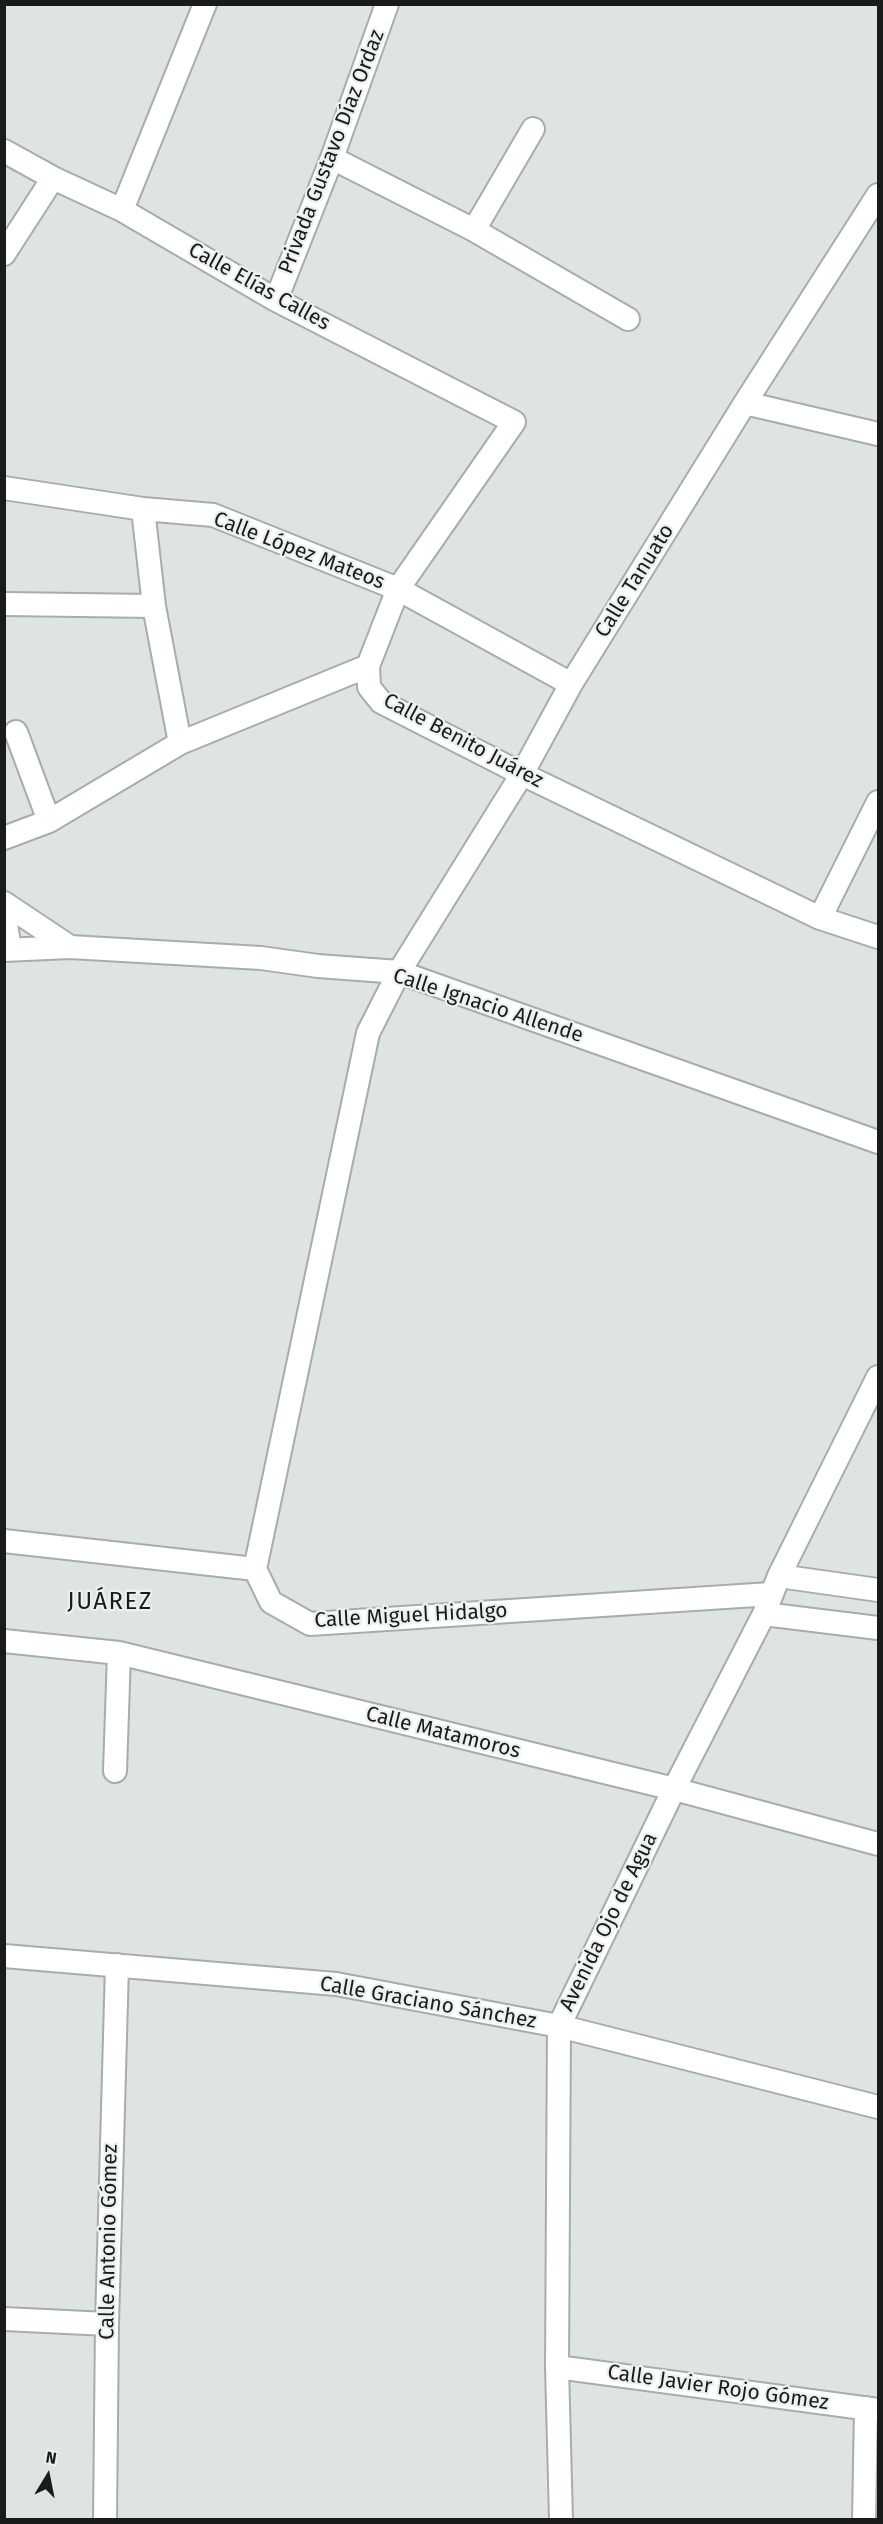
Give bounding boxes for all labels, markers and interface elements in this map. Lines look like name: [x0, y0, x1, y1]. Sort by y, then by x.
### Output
street label: Privada Gustavo Díaz Ordaz: [274, 26, 390, 278]
street label: Calle Elías Calles: [184, 238, 334, 336]
street label: Calle López Mateos: [210, 507, 388, 595]
street label: Calle Tanuato: [590, 520, 680, 642]
street label: Calle Benito Juárez: [379, 688, 547, 794]
street label: Calle Ignacio Allende: [390, 963, 586, 1049]
district label: JUÁREZ: [67, 1588, 153, 1616]
street label: Calle Miguel Hidalgo: [314, 1598, 508, 1634]
street label: Calle Matamoros: [363, 1702, 523, 1764]
street label: Avenida Ojo de Agua: [555, 1829, 663, 2015]
street label: Calle Graciano Sánchez: [318, 1972, 538, 2034]
street label: Calle Antonio Gómez: [95, 2144, 123, 2340]
street label: Calle Javier Rojo Gómez: [606, 2360, 830, 2416]
north arrow: [18, 2446, 78, 2506]
text: N: [44, 2448, 58, 2468]

